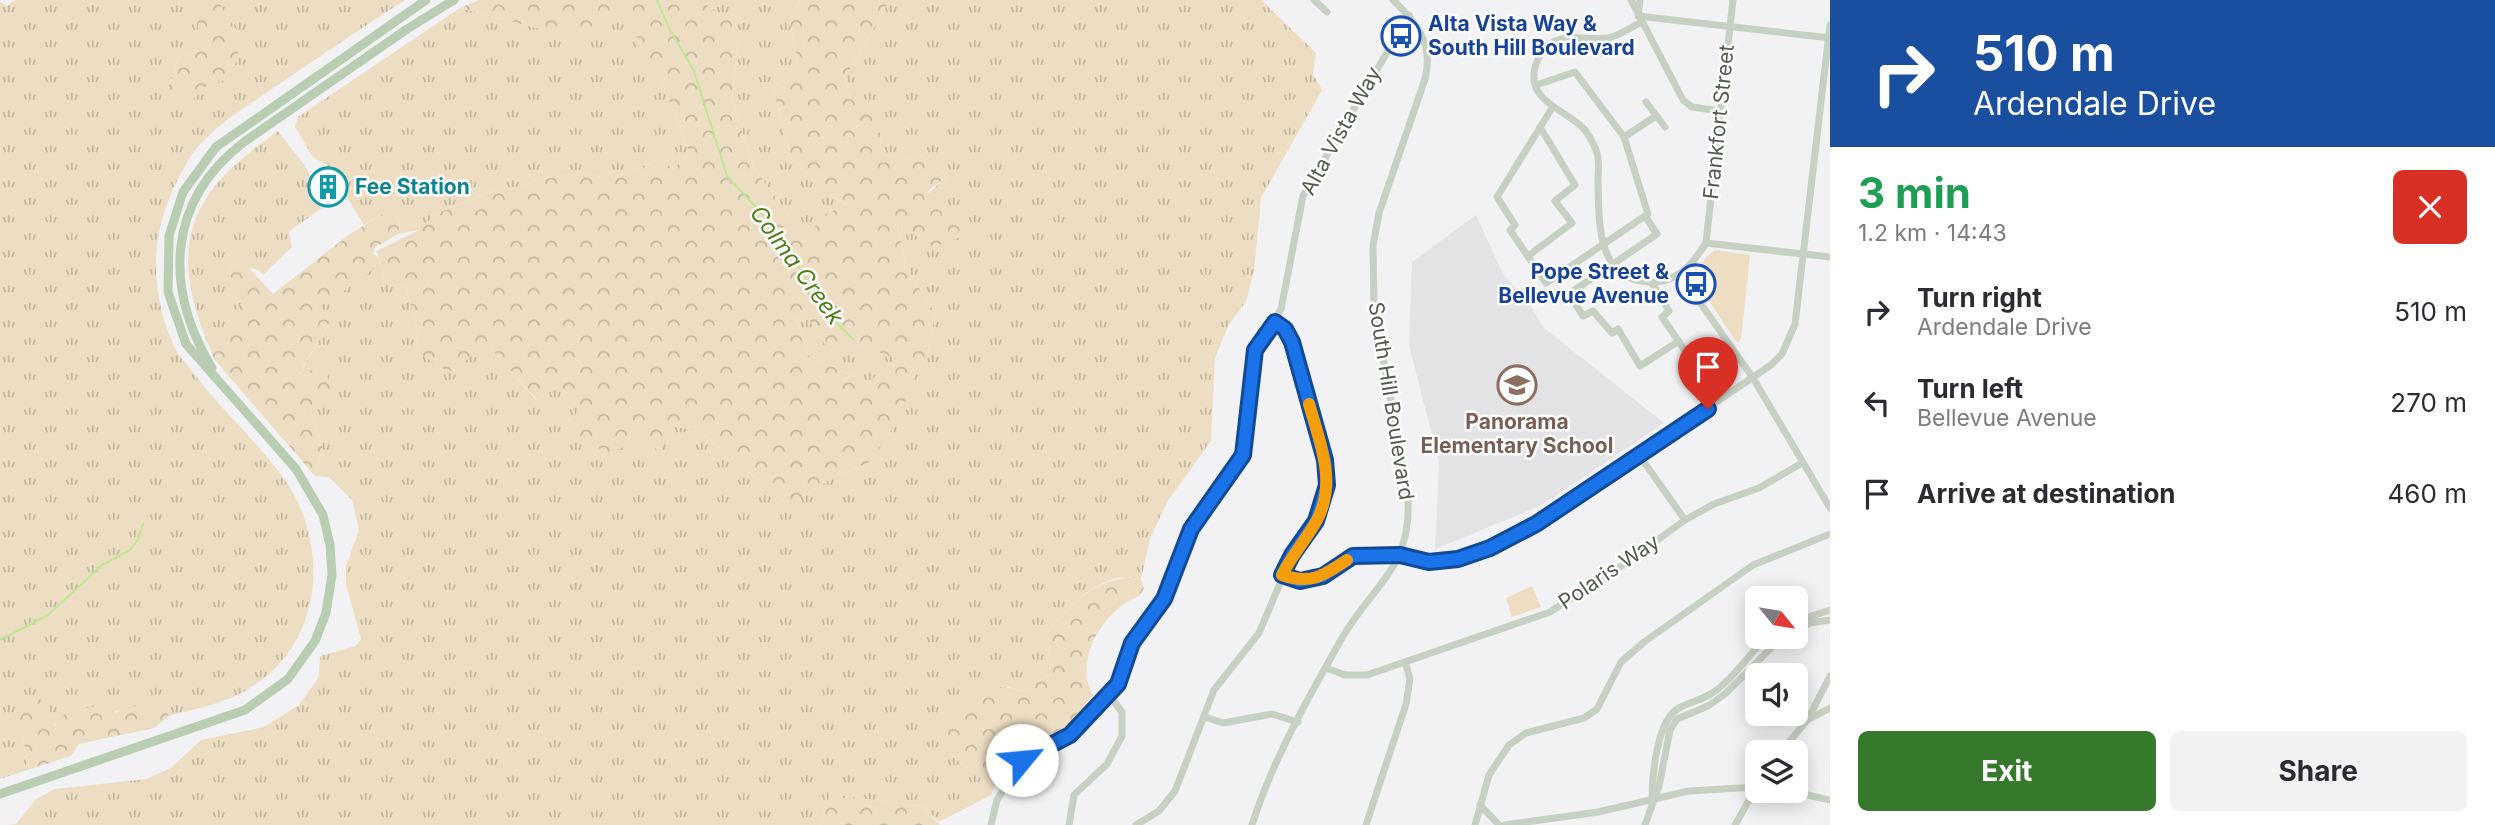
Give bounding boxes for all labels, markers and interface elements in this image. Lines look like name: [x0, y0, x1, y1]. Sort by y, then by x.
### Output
place label: Alta Vista Way & South Hill Boulevard: [1428, 11, 1635, 60]
bus stop icon: Alta Vista Way & South Hill Boulevard: [1380, 15, 1422, 57]
text: 510 m: [1973, 24, 2115, 83]
icon: right: [1858, 28, 1949, 119]
street label: Frankfort Street: [1698, 43, 1739, 201]
street label: Alta Vista Way: [1295, 62, 1386, 199]
text: Ardendale Drive: [1973, 84, 2216, 123]
building icon: Fee Station: [307, 166, 349, 208]
text: 3 min: [1858, 167, 1971, 218]
button: close: [2393, 170, 2467, 244]
place label: Fee Station: [355, 174, 470, 199]
water label: Colma Creek: [744, 200, 850, 331]
text: 1.2 km · 14:43: [1858, 219, 2007, 247]
place label: Pope Street & Bellevue Avenue: [1498, 259, 1670, 308]
bus stop icon: Pope Street & Bellevue Avenue: [1675, 263, 1717, 305]
text: Turn right: [1917, 282, 2042, 313]
icon: right: [1858, 293, 1896, 331]
text: 510 m: [2394, 296, 2467, 327]
street label: South Hill Boulevard: [1364, 300, 1419, 502]
text: Ardendale Drive: [1917, 313, 2092, 341]
pin: [1678, 337, 1738, 409]
icon: arrive: [1689, 348, 1727, 386]
school or university icon: Panorama Elementary School: [1496, 364, 1538, 406]
text: Turn left: [1917, 373, 2023, 404]
icon: left: [1858, 384, 1896, 422]
text: 270 m: [2390, 387, 2467, 418]
text: Bellevue Avenue: [1917, 404, 2097, 432]
place label: Panorama Elementary School: [1421, 409, 1613, 458]
icon: arrive: [1858, 475, 1896, 513]
text: Arrive at destination: [1917, 478, 2176, 509]
text: 460 m: [2388, 478, 2467, 509]
street label: Polaris Way: [1554, 529, 1664, 614]
north arrow: [1745, 586, 1808, 649]
map controls: [1745, 586, 1808, 803]
button: sound: [1745, 663, 1808, 726]
position arrow: [985, 723, 1059, 797]
button: Exit: [1858, 731, 2156, 811]
button: Share: [2170, 731, 2467, 811]
button: layers: [1745, 740, 1808, 803]

